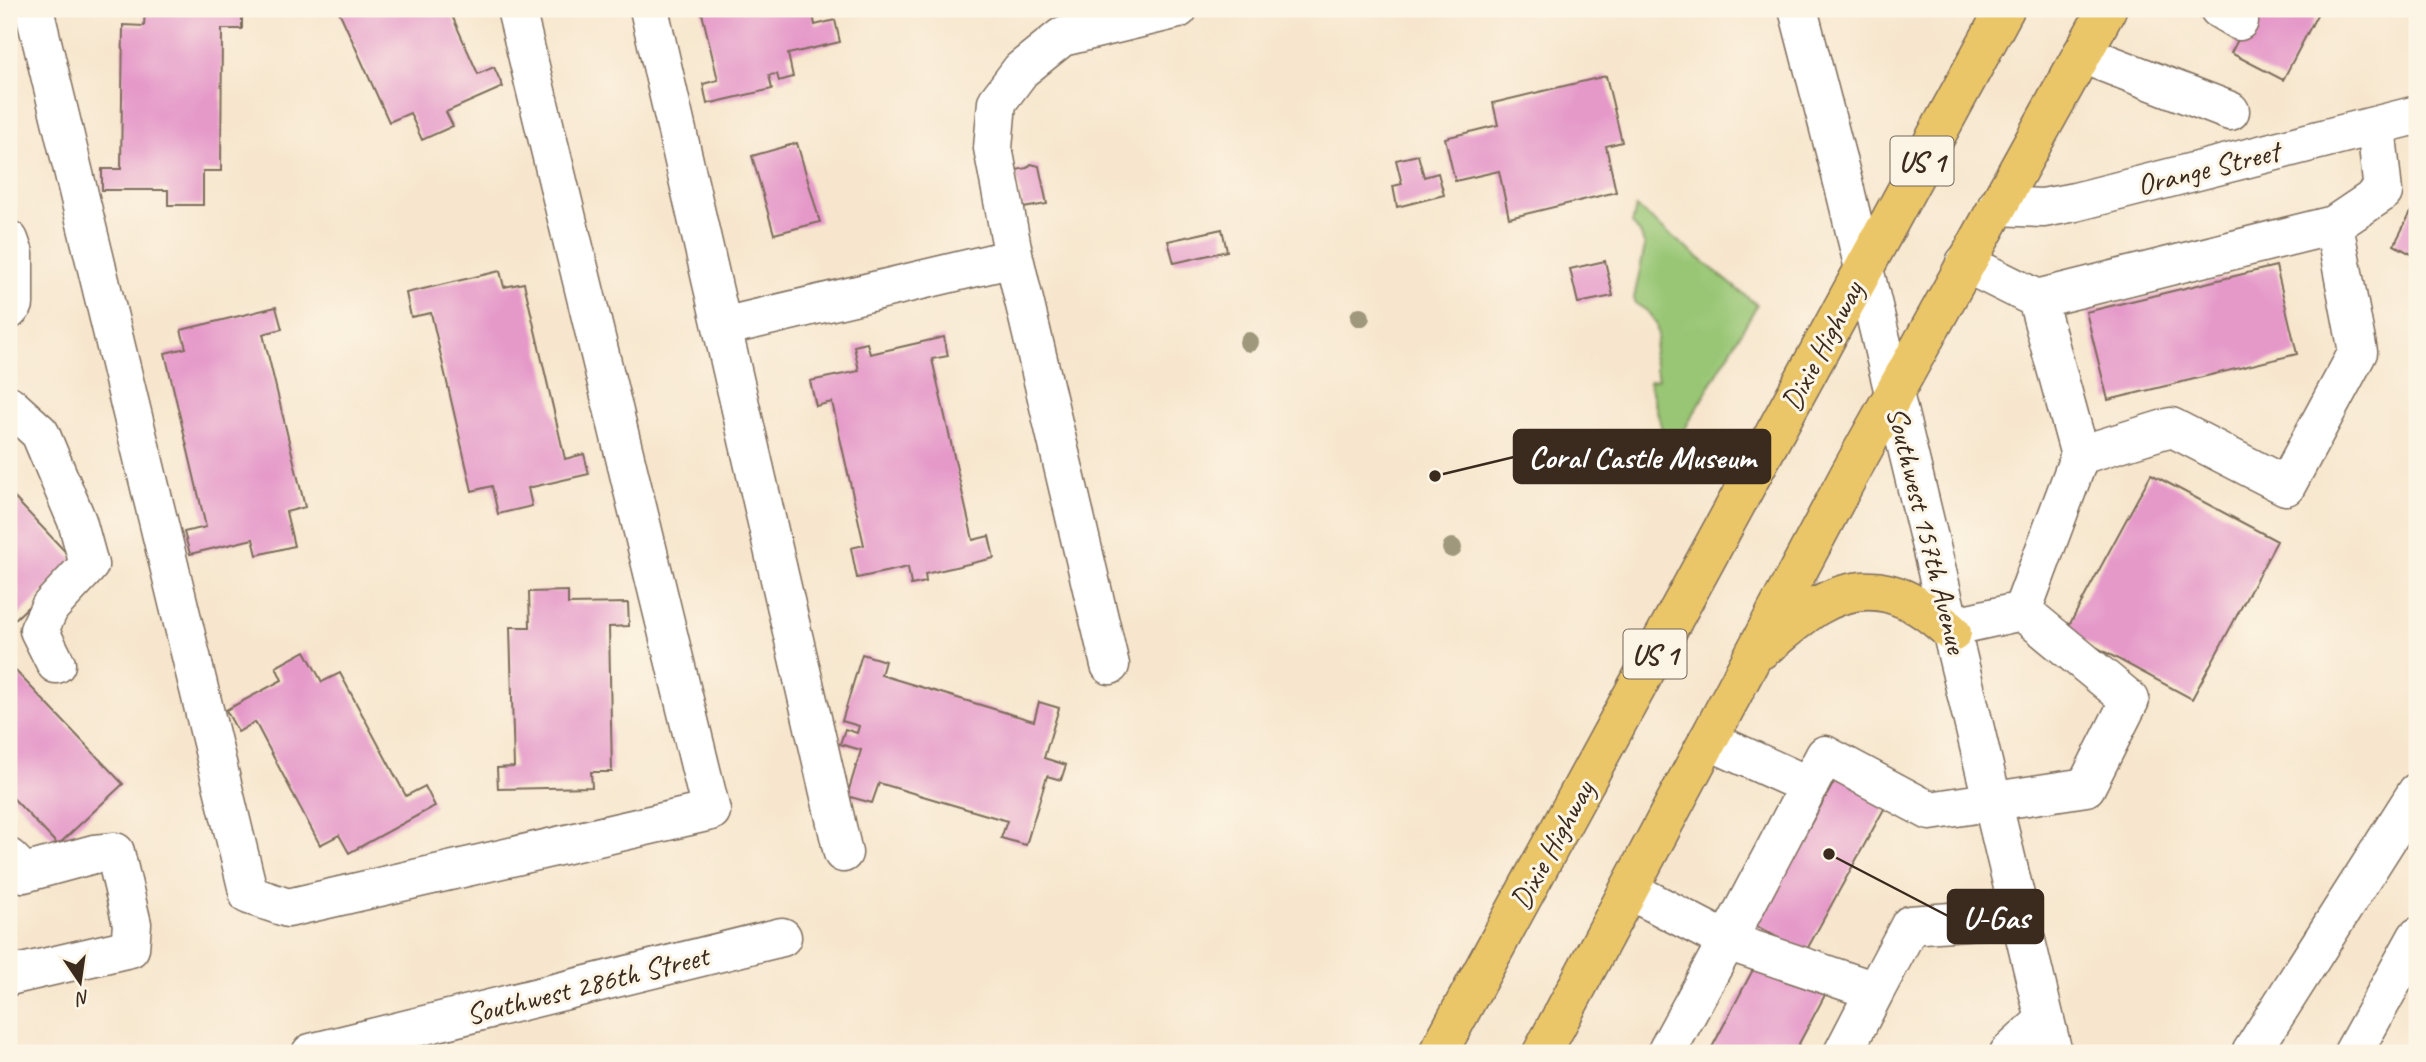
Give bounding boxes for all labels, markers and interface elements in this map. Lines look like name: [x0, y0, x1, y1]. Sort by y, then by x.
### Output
street label: Orange Street: [2133, 131, 2287, 204]
road number: US 1: [1890, 136, 1954, 186]
street label: Dixie Highway: [1772, 273, 1873, 417]
street label: Southwest 157th Avenue: [1878, 403, 1977, 659]
callout: Coral Castle Museum: [1514, 430, 1770, 483]
text: Coral Castle Museum: [1528, 437, 1758, 478]
road number: US 1: [1624, 630, 1686, 678]
street label: Dixie Highway: [1501, 773, 1604, 916]
callout: U-Gas: [1948, 890, 2043, 943]
text: U-Gas: [1962, 897, 2032, 938]
street label: Southwest 286th Street: [462, 936, 715, 1033]
north arrow: [46, 946, 116, 1016]
text: N: [72, 985, 92, 1011]

